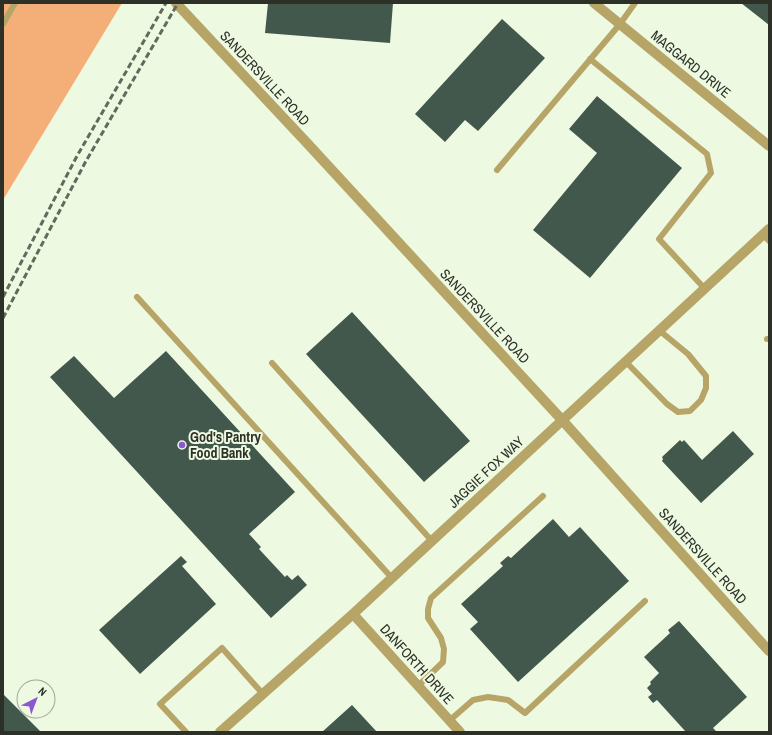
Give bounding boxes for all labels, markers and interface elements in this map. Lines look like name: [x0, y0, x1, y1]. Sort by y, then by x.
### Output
street label: MAGGARD DRIVE: [647, 26, 735, 102]
street label: SANDERSVILLE ROAD: [216, 27, 314, 129]
street label: SANDERSVILLE ROAD: [436, 265, 534, 367]
place label: God's Pantry Food Bank: [190, 428, 262, 462]
street label: JAGGIE FOX WAY: [444, 432, 528, 512]
marker: God's Pantry Food Bank: [177, 440, 187, 450]
street label: SANDERSVILLE ROAD: [655, 504, 751, 608]
street label: DANFORTH DRIVE: [376, 620, 458, 708]
north arrow: [16, 679, 56, 719]
text: N: [36, 684, 50, 699]

